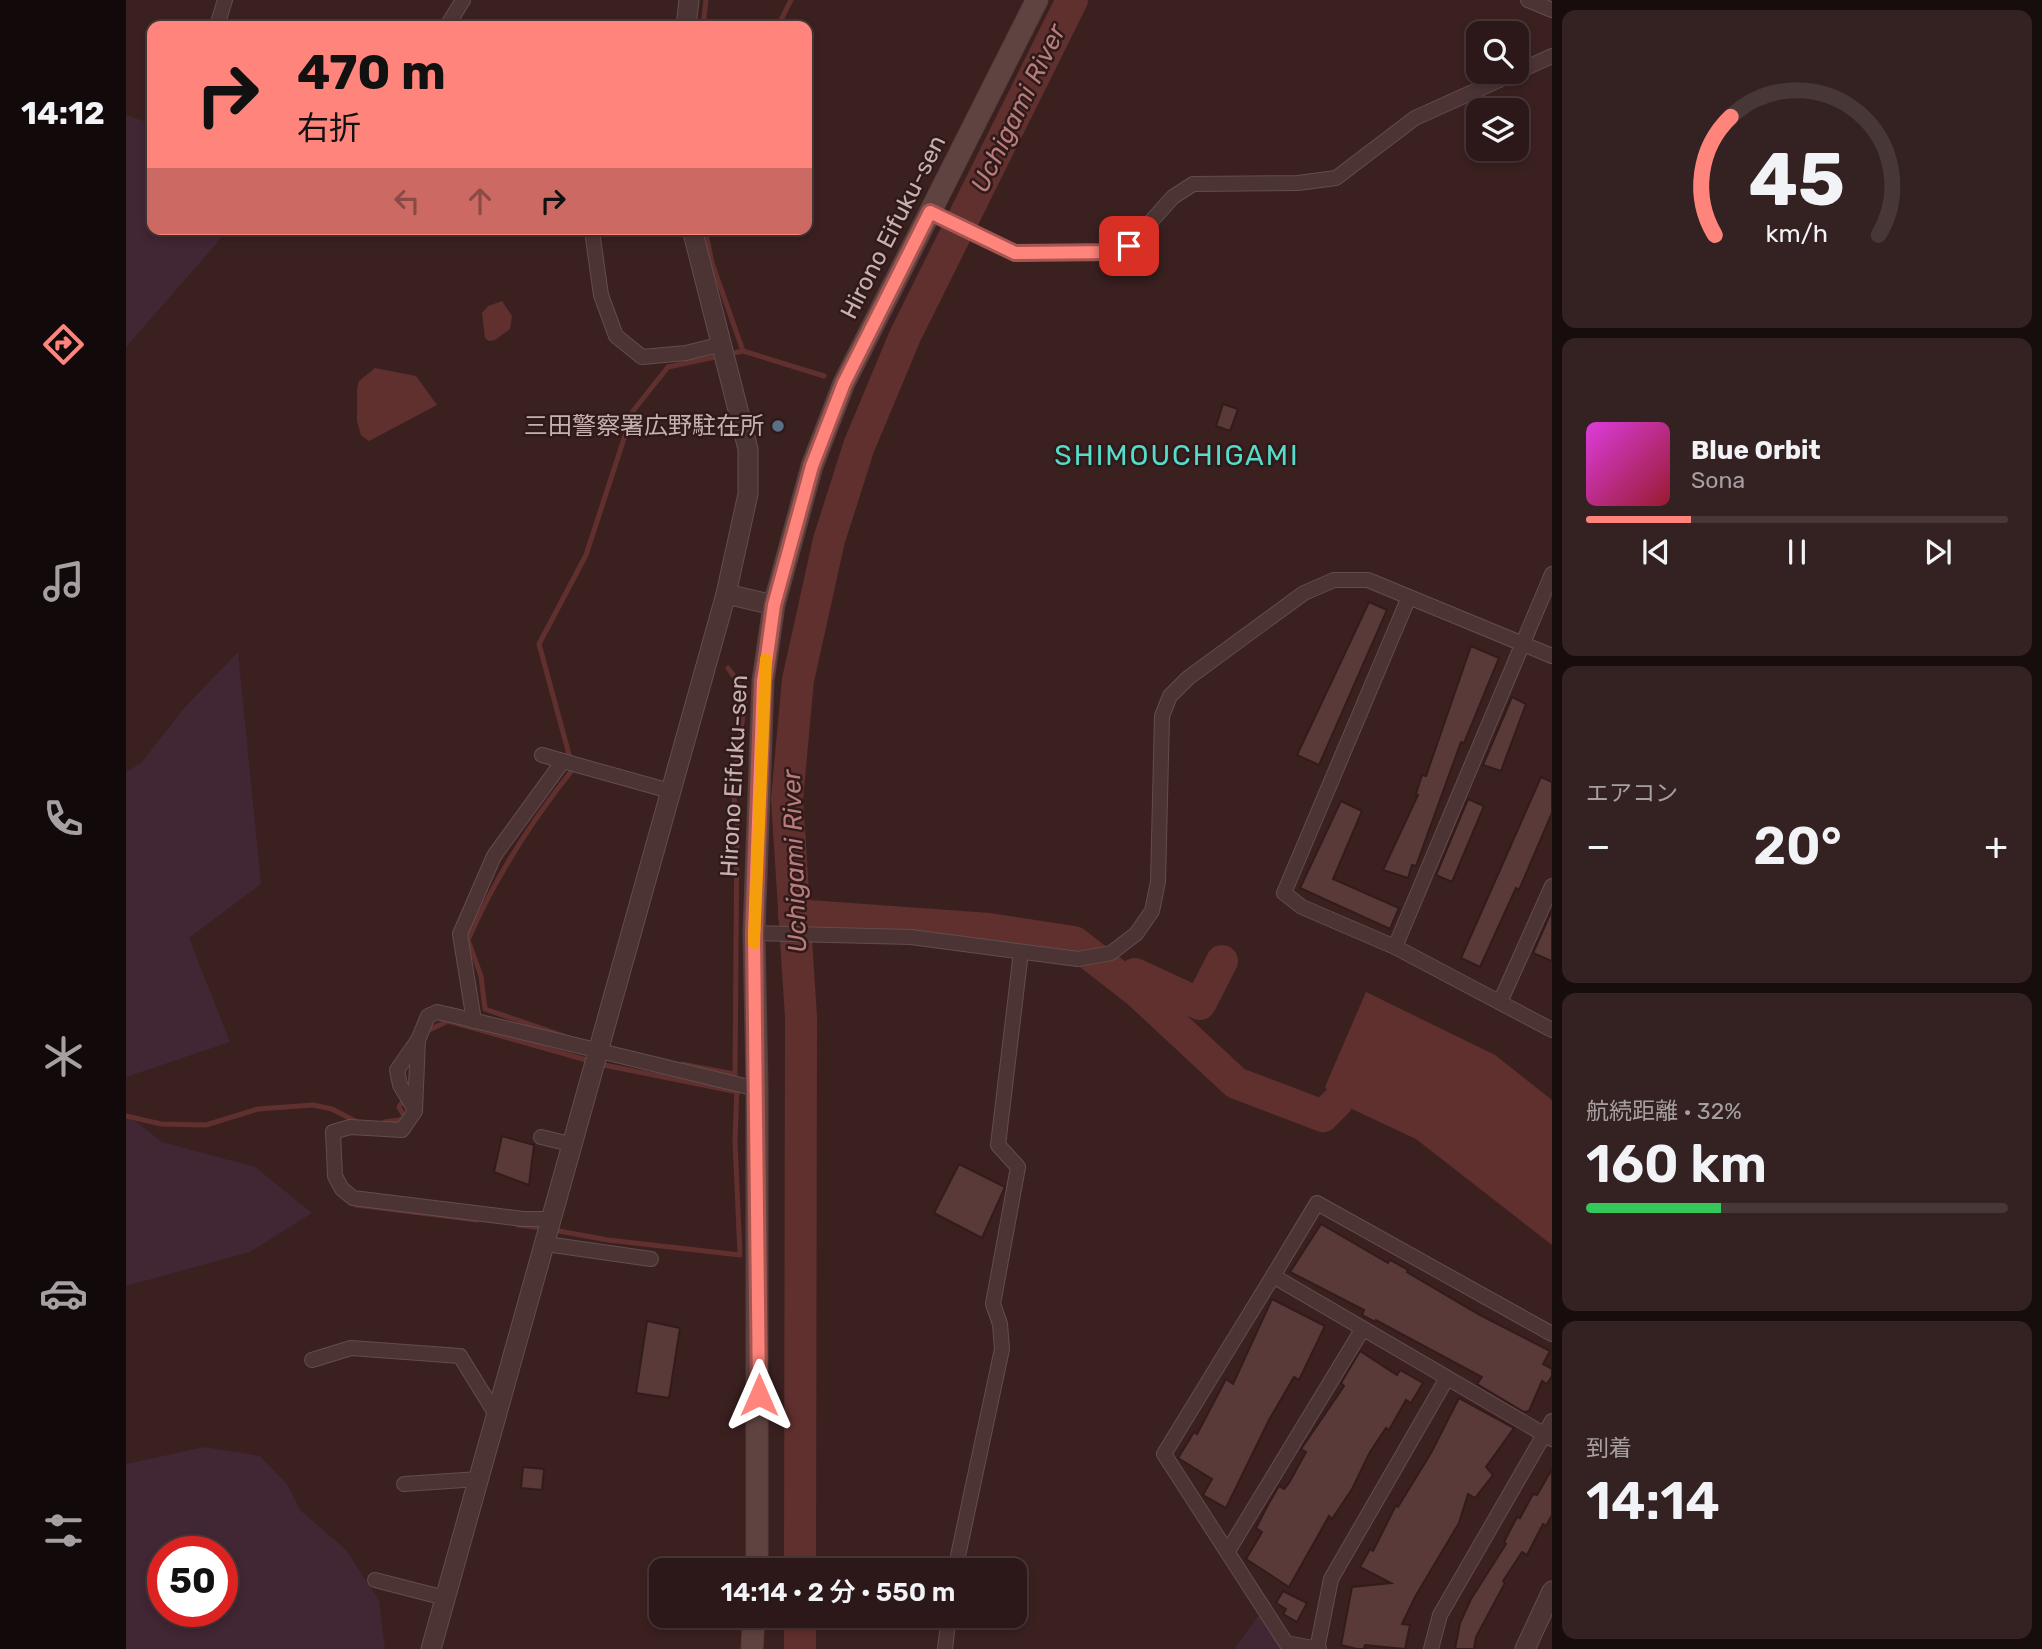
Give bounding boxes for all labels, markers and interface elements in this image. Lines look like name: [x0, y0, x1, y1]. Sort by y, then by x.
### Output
water label: Uchigami River: [964, 18, 1073, 197]
map controls: [1466, 21, 1529, 161]
button: search: [1466, 21, 1529, 84]
text: 470 m: [297, 43, 446, 101]
icon: right: [182, 49, 273, 140]
text: 14:12: [21, 94, 105, 132]
button: layers: [1466, 98, 1529, 161]
text: 右折: [297, 109, 361, 147]
street label: Hirono Eifuku-sen: [835, 130, 951, 324]
text: 45: [1749, 137, 1845, 223]
icon: left: [388, 182, 426, 220]
icon: ahead: [461, 182, 499, 220]
icon: right: [534, 182, 572, 220]
pin: [1099, 216, 1159, 276]
text: km/h: [1766, 219, 1828, 248]
icon: arrive: [1110, 227, 1148, 265]
icon: directions: [39, 320, 88, 369]
place label: 三田警察署広野駐在所: [524, 412, 764, 440]
marker: 三田警察署広野駐在所: [770, 418, 786, 434]
text: Blue Orbit: [1691, 435, 1821, 466]
district label: SHIMOUCHIGAMI: [1054, 439, 1300, 472]
text: Sona: [1691, 466, 1745, 494]
icon: previous: [1637, 533, 1675, 571]
icon: pause: [1778, 533, 1816, 571]
icon: next: [1919, 533, 1957, 571]
icon: music: [39, 557, 88, 606]
street label: Hirono Eifuku-sen: [715, 674, 753, 878]
water label: Uchigami River: [776, 768, 813, 953]
text: エアコン: [1586, 779, 1678, 807]
icon: phone: [39, 794, 88, 843]
text: 20°: [1753, 815, 1842, 877]
text: −: [1586, 823, 1611, 869]
text: +: [1984, 823, 2008, 869]
icon: climate: [39, 1032, 88, 1081]
text: 航続距離 · 32%: [1586, 1097, 1742, 1125]
text: 160 km: [1586, 1133, 1767, 1195]
icon: car: [39, 1269, 88, 1318]
position arrow: [722, 1358, 796, 1432]
text: 到着: [1586, 1434, 1632, 1462]
text: 14:14: [1586, 1470, 1720, 1532]
icon: filters: [39, 1506, 88, 1555]
speed limit sign: 50: [147, 1536, 238, 1627]
text: 14:14 · 2 分 · 550 m: [721, 1577, 955, 1608]

